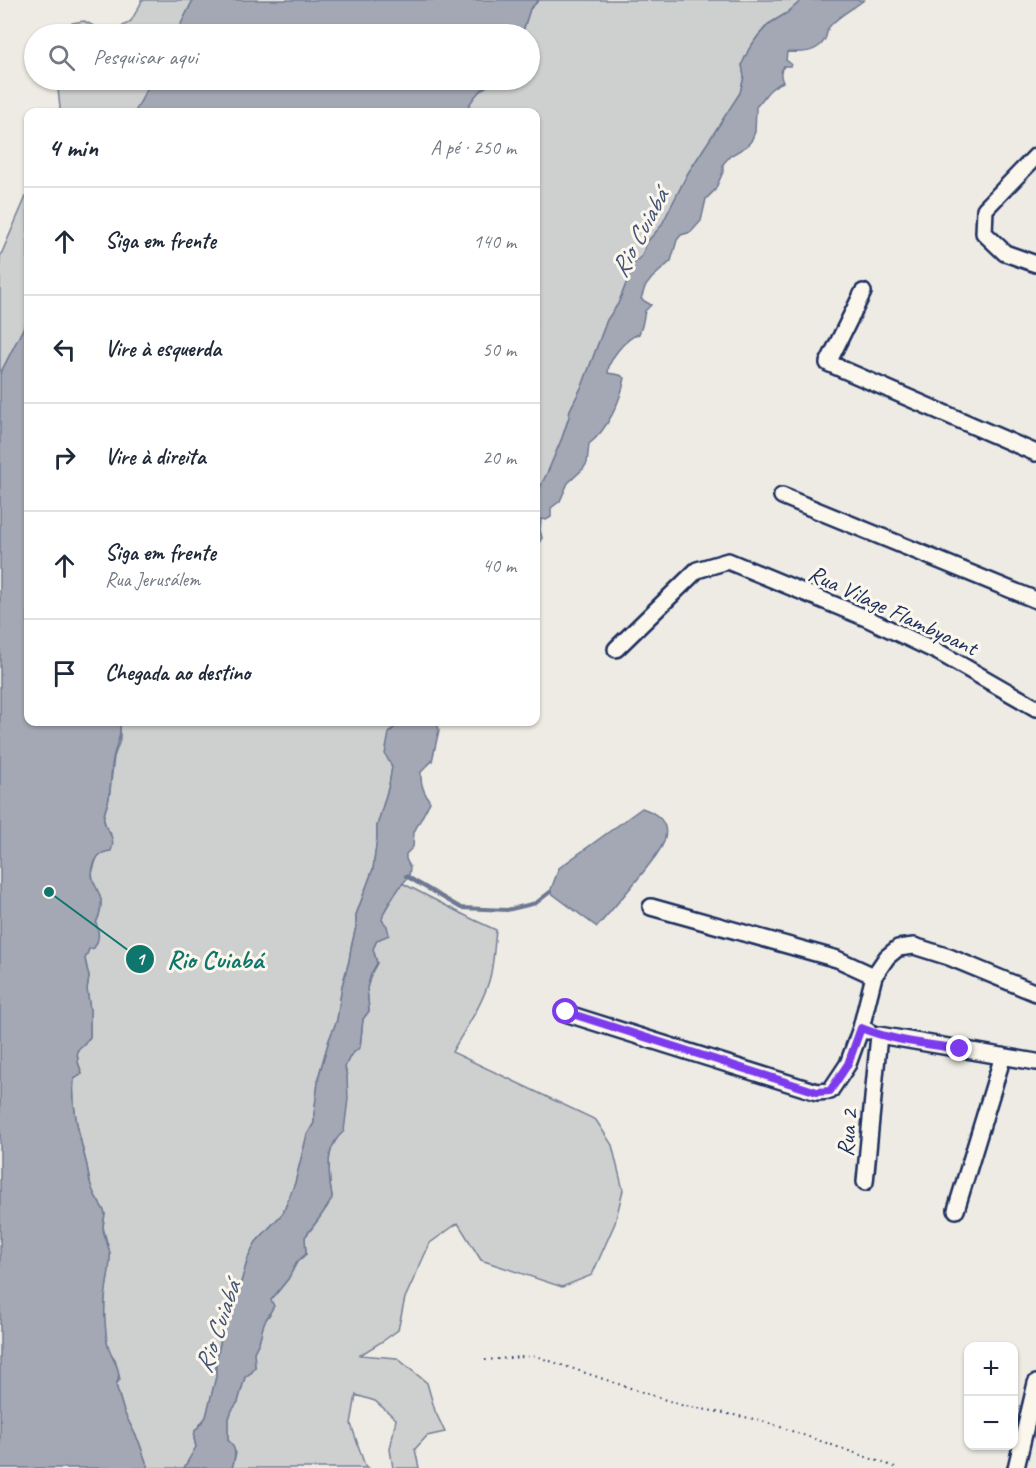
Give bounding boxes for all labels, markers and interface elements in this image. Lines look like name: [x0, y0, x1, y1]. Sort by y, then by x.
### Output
search box: [24, 24, 540, 90]
icon: search: [45, 41, 78, 74]
text: Pesquisar aqui: [93, 43, 198, 71]
text: 4 min: [48, 131, 98, 164]
text: A pé · 250 m: [431, 135, 516, 160]
water label: Rio Cuiabá: [603, 178, 679, 283]
icon: ahead: [48, 225, 81, 258]
text: Siga em frente: [105, 227, 216, 255]
text: 140 m: [473, 229, 516, 254]
icon: left: [48, 333, 81, 366]
text: Vire à esquerda: [105, 335, 221, 363]
text: 50 m: [482, 337, 516, 362]
icon: right: [48, 441, 81, 474]
text: Vire à direita: [105, 443, 205, 471]
text: 20 m: [482, 445, 516, 470]
text: Siga em frente: [105, 539, 216, 567]
icon: ahead: [48, 549, 81, 582]
text: 40 m: [482, 553, 516, 578]
street label: Rua Vilage Flambyoant: [804, 558, 984, 663]
text: Rua Jerusálem: [105, 567, 200, 592]
icon: arrive: [48, 657, 81, 690]
text: Chegada ao destino: [105, 659, 250, 687]
callout: Rio Cuiabá: [125, 937, 275, 981]
text: Rio Cuiabá: [167, 943, 266, 976]
text: 1: [136, 948, 146, 970]
route start: [552, 998, 578, 1024]
route end: [946, 1035, 972, 1061]
street label: Rua 2: [830, 1106, 865, 1158]
water label: Rio Cuiabá: [187, 1271, 251, 1377]
map controls: [964, 1342, 1018, 1450]
button: +: [964, 1342, 1018, 1396]
button: −: [964, 1396, 1018, 1450]

